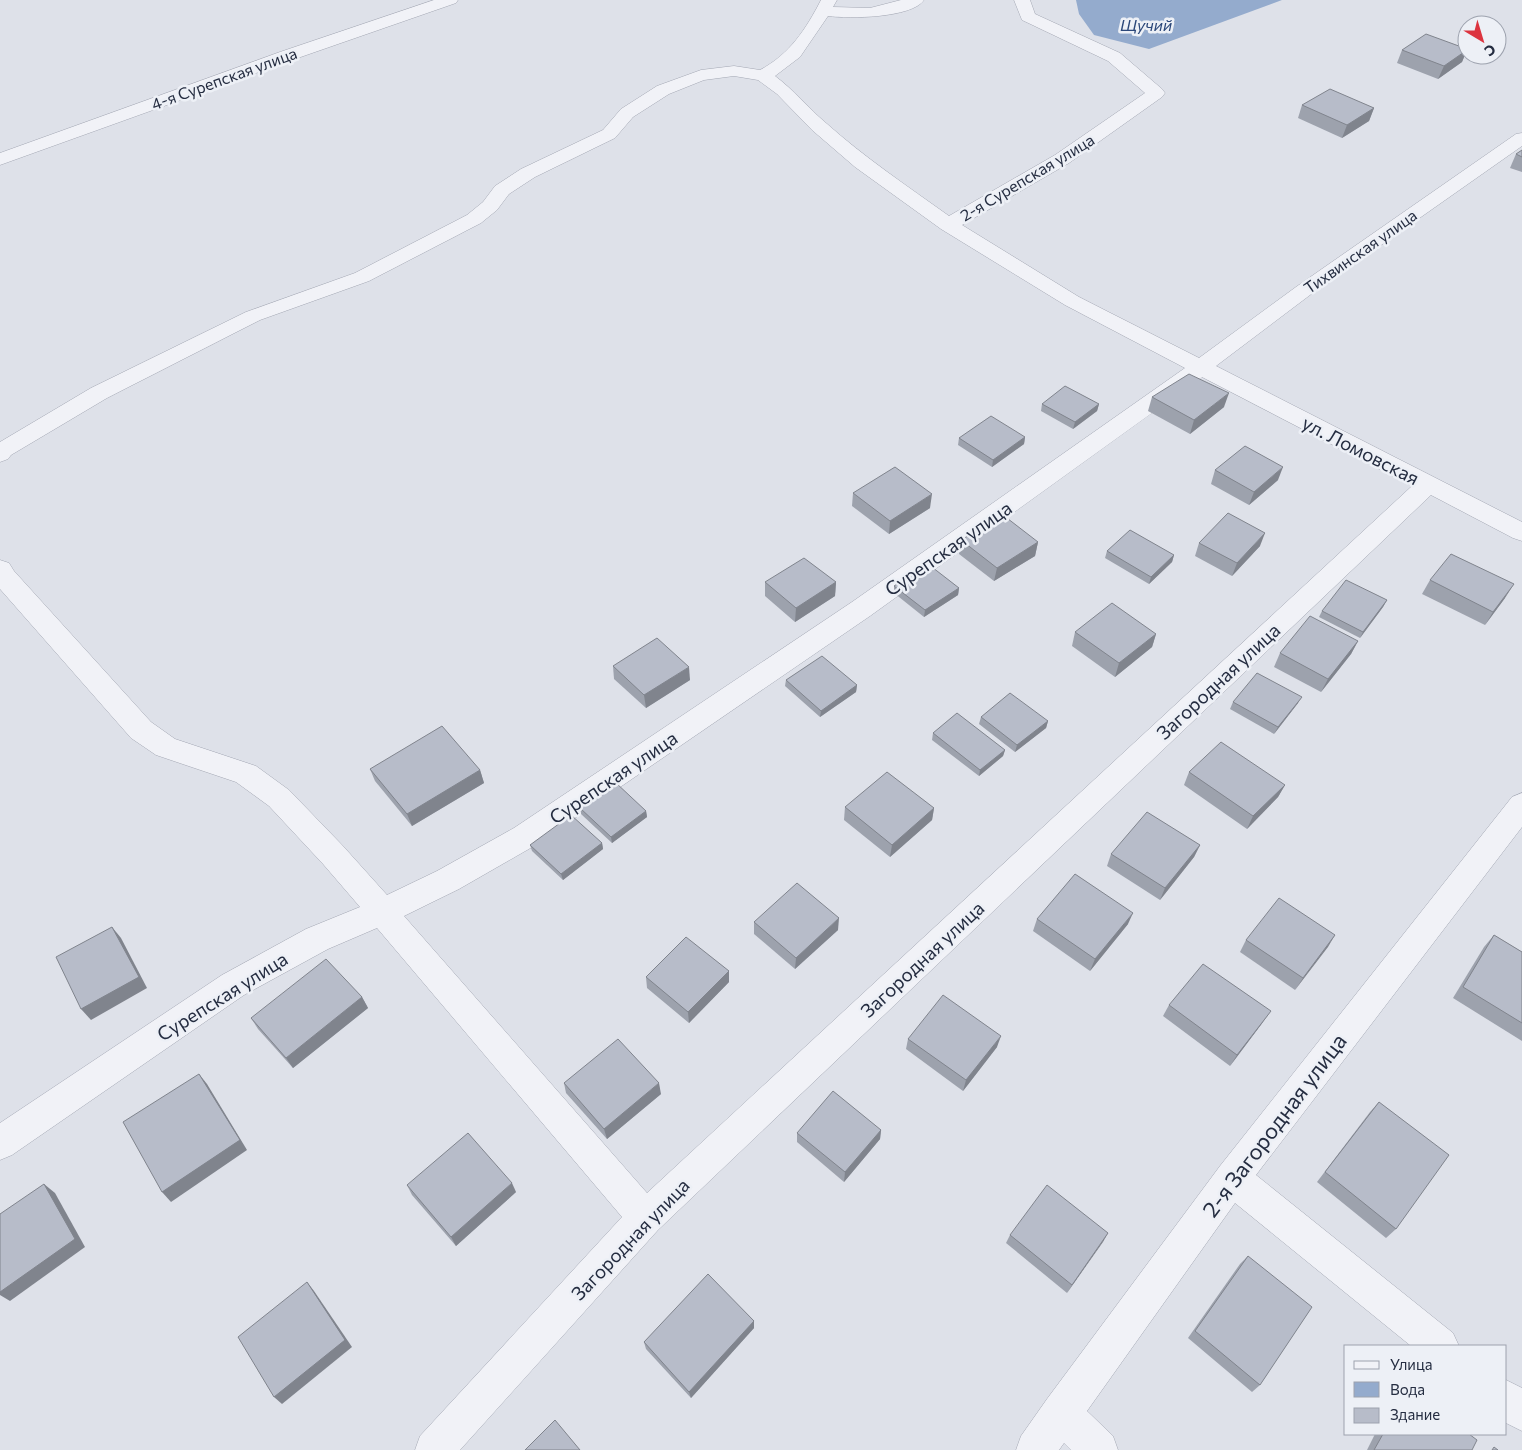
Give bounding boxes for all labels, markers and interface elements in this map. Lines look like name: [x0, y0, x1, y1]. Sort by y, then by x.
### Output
water label: Щучий: [1120, 15, 1172, 34]
north arrow: [1457, 15, 1507, 65]
text: С: [1481, 41, 1499, 60]
street label: 4-я Сурепская улица: [149, 43, 299, 113]
street label: 2-я Сурепская улица: [957, 129, 1097, 225]
street label: Тихвинская улица: [1300, 205, 1420, 297]
street label: ул. Ломовская: [1299, 411, 1423, 489]
street label: Сурепская улица: [880, 496, 1016, 600]
street label: Загородная улица: [1152, 618, 1284, 744]
street label: Сурепская улица: [545, 726, 681, 828]
street label: Загородная улица: [856, 896, 988, 1022]
street label: Сурепская улица: [153, 947, 291, 1045]
street label: 2-я Загородная улица: [1196, 1028, 1352, 1222]
street label: Загородная улица: [566, 1173, 694, 1305]
legend: [1344, 1345, 1507, 1435]
text: Улица: [1390, 1355, 1432, 1373]
text: Вода: [1390, 1380, 1425, 1398]
text: Здание: [1390, 1405, 1440, 1423]

